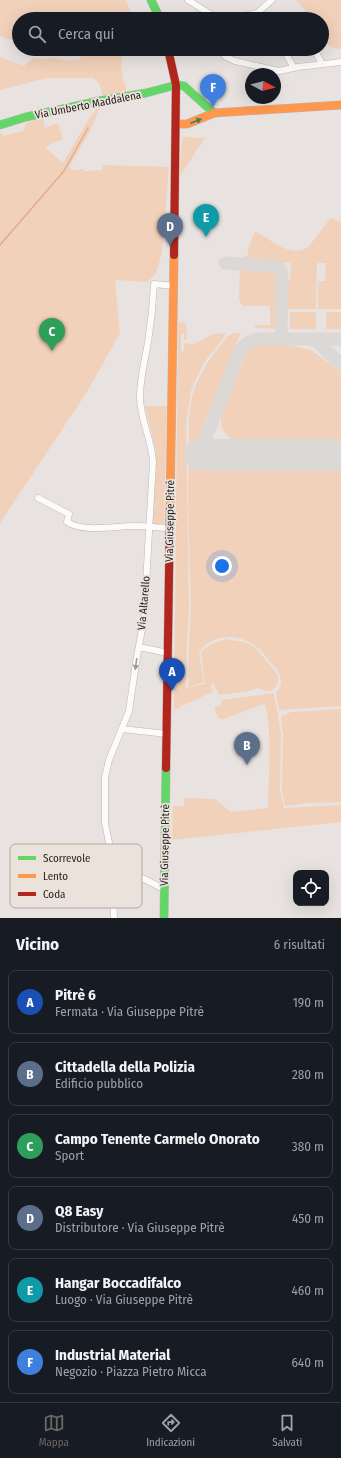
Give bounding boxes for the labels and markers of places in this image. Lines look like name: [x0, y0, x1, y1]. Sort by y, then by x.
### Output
pin: F: [200, 74, 226, 107]
pin: E: [193, 204, 219, 237]
pin: D: [157, 213, 183, 246]
pin: C: [39, 318, 65, 351]
pin: A: [159, 658, 185, 691]
pin: B: [234, 732, 260, 765]

